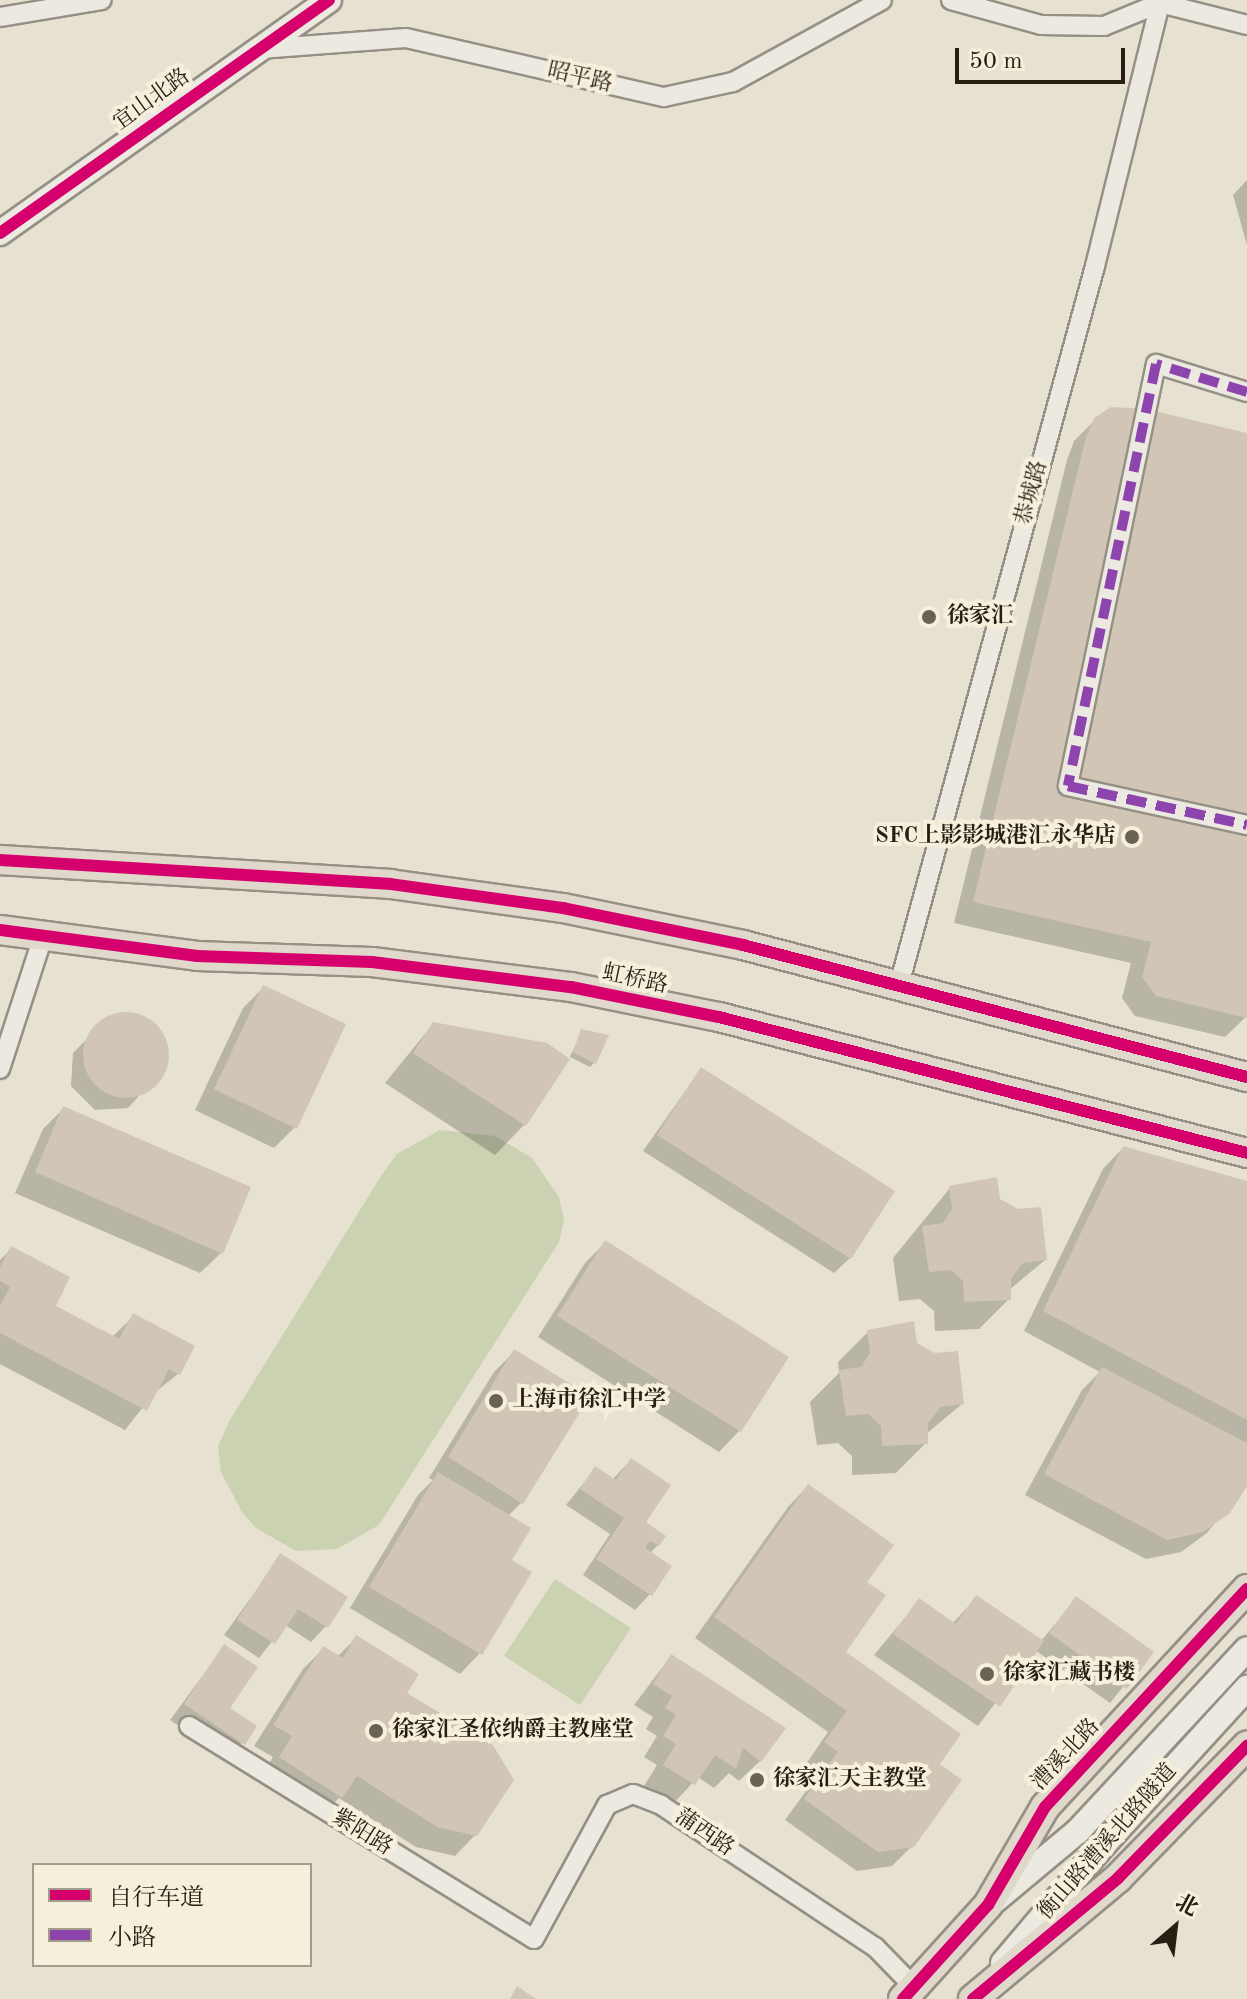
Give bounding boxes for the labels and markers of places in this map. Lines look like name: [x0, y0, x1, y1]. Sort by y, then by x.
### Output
place label: 徐家汇: [947, 604, 1013, 630]
marker: 徐家汇: [918, 606, 940, 628]
place label: SFC上影影城港汇永华店: [875, 824, 1116, 850]
marker: SFC上影影城港汇永华店: [1123, 828, 1141, 846]
place label: 上海市徐汇中学: [512, 1388, 666, 1414]
marker: 上海市徐汇中学: [487, 1392, 505, 1410]
place label: 徐家汇藏书楼: [1003, 1661, 1135, 1687]
marker: 徐家汇藏书楼: [978, 1665, 996, 1683]
place label: 徐家汇圣依纳爵主教座堂: [392, 1718, 634, 1744]
marker: 徐家汇圣依纳爵主教座堂: [367, 1722, 385, 1740]
place label: 徐家汇天主教堂: [773, 1767, 927, 1793]
marker: 徐家汇天主教堂: [748, 1771, 766, 1789]

